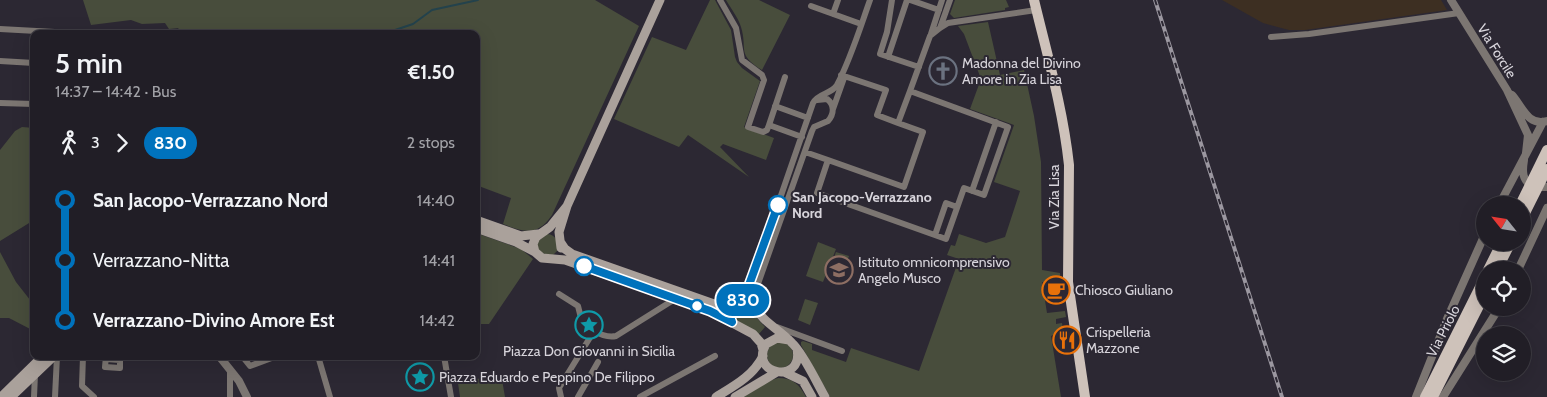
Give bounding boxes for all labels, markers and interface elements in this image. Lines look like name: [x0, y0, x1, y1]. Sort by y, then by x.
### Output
street label: Via Forcile: [1473, 21, 1521, 81]
text: 5 min: [55, 46, 123, 80]
place label: Madonna del Divino Amore in Zia Lisa: [962, 54, 1081, 88]
church icon: Madonna del Divino Amore in Zia Lisa: [928, 56, 958, 86]
text: €1.50: [408, 61, 455, 84]
text: 14:37 – 14:42 · Bus: [55, 82, 176, 101]
icon: walk: [55, 129, 83, 157]
icon: forward: [108, 129, 136, 157]
text: 830: [154, 132, 187, 154]
text: 3: [91, 133, 100, 152]
text: 2 stops: [407, 133, 455, 152]
street label: Via Zia Lisa: [1045, 164, 1063, 229]
place label: San Jacopo-Verrazzano Nord: [792, 188, 932, 222]
text: San Jacopo-Verrazzano Nord: [93, 189, 328, 212]
text: 14:40: [417, 191, 455, 210]
marker: San Jacopo-Verrazzano Nord: [768, 195, 788, 215]
north arrow: [1476, 196, 1531, 251]
map controls: [1476, 196, 1531, 381]
text: Verrazzano-Nitta: [93, 249, 229, 272]
text: 14:41: [423, 251, 455, 270]
place label: Istituto omnicomprensivo Angelo Musco: [858, 253, 1010, 287]
school or university icon: Istituto omnicomprensivo Angelo Musco: [824, 255, 854, 285]
unlabelled marker: [574, 256, 594, 276]
button: locate: [1476, 261, 1531, 316]
cafe icon: Chiosco Giuliano: [1041, 275, 1071, 305]
place label: Chiosco Giuliano: [1075, 281, 1173, 299]
line badge: 830: [714, 284, 772, 316]
text: 830: [726, 289, 760, 311]
unlabelled marker: [690, 299, 704, 313]
street label: Via Priolo: [1422, 302, 1464, 360]
text: Verrazzano-Divino Amore Est: [93, 309, 335, 332]
place icon: Piazza Don Giovanni in Sicilia: [574, 310, 604, 340]
text: 14:42: [420, 311, 455, 330]
place label: Crispelleria Mazzone: [1086, 323, 1151, 357]
restaurant icon: Crispelleria Mazzone: [1052, 325, 1082, 355]
button: layers: [1476, 326, 1531, 381]
place label: Piazza Don Giovanni in Sicilia: [503, 342, 675, 360]
place icon: Piazza Eduardo e Peppino De Filippo: [405, 362, 435, 392]
place label: Piazza Eduardo e Peppino De Filippo: [439, 368, 655, 386]

